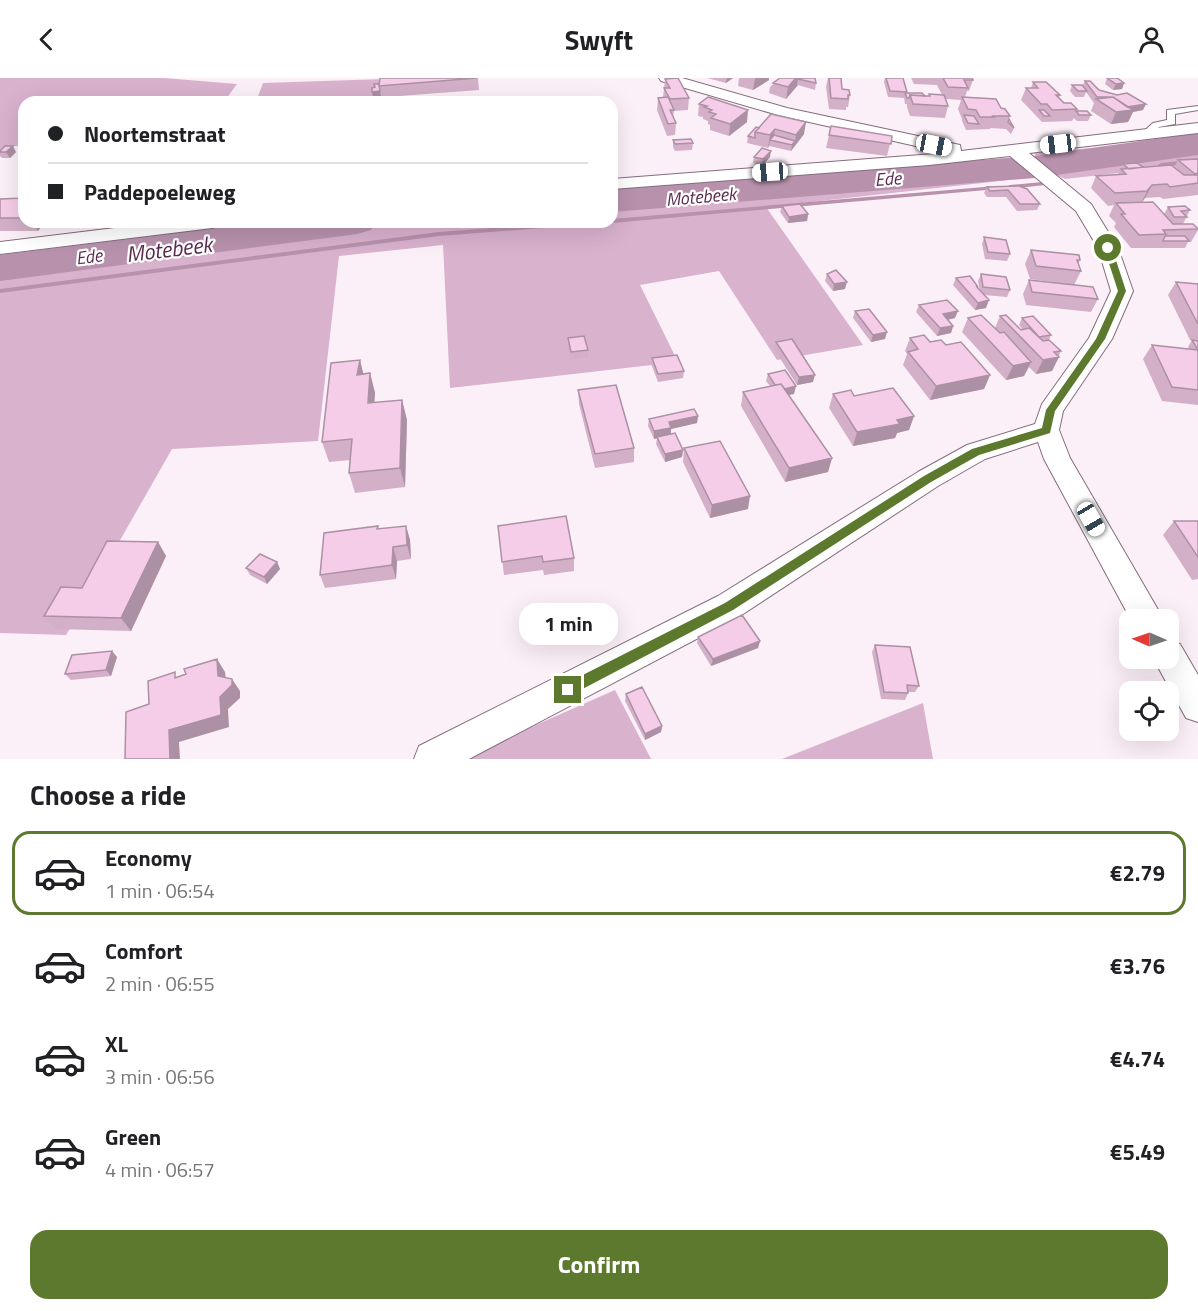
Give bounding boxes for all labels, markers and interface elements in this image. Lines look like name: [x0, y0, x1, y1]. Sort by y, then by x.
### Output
text: Swyft: [565, 19, 633, 60]
icon: back: [30, 23, 63, 56]
icon: person: [1135, 23, 1168, 56]
text: Noortemstraat: [84, 117, 225, 151]
car: [915, 133, 953, 157]
car: [1039, 133, 1077, 155]
car: [751, 162, 789, 182]
water label: Ede: [874, 164, 904, 193]
text: Paddepoeleweg: [84, 175, 235, 209]
water label: Motebeek: [665, 180, 739, 213]
water label: Motebeek: [124, 227, 216, 271]
route start: [1094, 234, 1121, 261]
water label: Ede: [74, 241, 105, 272]
car: [1074, 499, 1108, 539]
callout: 1 min: [518, 603, 618, 645]
text: 1 min: [544, 608, 593, 639]
north arrow: [1119, 609, 1179, 669]
map controls: [1119, 609, 1179, 741]
route end: [554, 676, 581, 703]
button: locate: [1119, 681, 1179, 741]
text: Choose a ride: [30, 774, 186, 815]
text: Economy: [105, 841, 192, 875]
icon: car: [33, 846, 87, 900]
text: €2.79: [1110, 856, 1165, 890]
text: 1 min · 06:54: [105, 875, 215, 906]
text: Comfort: [105, 934, 183, 968]
icon: car: [33, 939, 87, 993]
text: €3.76: [1110, 949, 1165, 983]
text: 2 min · 06:55: [105, 968, 215, 999]
text: XL: [105, 1027, 128, 1061]
icon: car: [33, 1032, 87, 1086]
text: €4.74: [1110, 1042, 1165, 1076]
text: 3 min · 06:56: [105, 1061, 215, 1092]
text: Green: [105, 1120, 161, 1154]
icon: car: [33, 1125, 87, 1179]
text: €5.49: [1110, 1135, 1165, 1169]
text: 4 min · 06:57: [105, 1154, 215, 1185]
button: Confirm: [30, 1230, 1168, 1299]

